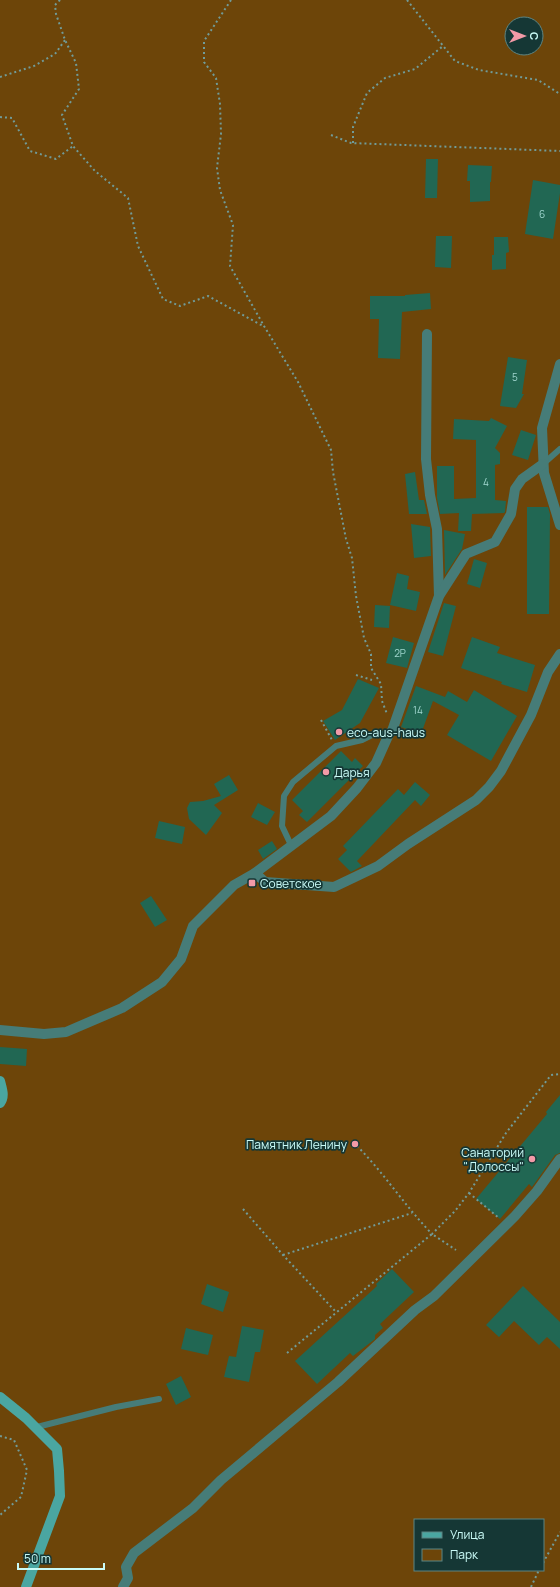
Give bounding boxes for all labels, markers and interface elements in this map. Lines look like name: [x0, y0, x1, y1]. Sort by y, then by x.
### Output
north arrow: [504, 16, 544, 56]
text: С: [527, 32, 542, 40]
house number: 6: [539, 207, 545, 221]
house number: 5: [512, 370, 518, 384]
house number: 4: [483, 475, 489, 489]
house number: 2Р: [394, 646, 406, 660]
house number: 14: [413, 703, 423, 717]
place label: eco-aus-haus: [347, 724, 425, 741]
marker: eco-aus-haus: [334, 727, 344, 737]
place label: Дарья: [334, 764, 370, 781]
marker: Дарья: [321, 767, 331, 777]
place label: Советское: [260, 875, 322, 892]
marker: Советское: [247, 878, 257, 888]
place label: Памятник Ленину: [246, 1136, 348, 1153]
marker: Памятник Ленину: [350, 1139, 360, 1149]
place label: Санаторий "Долоссы": [461, 1144, 524, 1175]
marker: Санаторий "Долоссы": [527, 1154, 537, 1164]
legend: [414, 1519, 544, 1571]
text: Улица: [450, 1526, 484, 1543]
scale bar: [18, 1545, 104, 1571]
text: Парк: [450, 1546, 479, 1563]
text: 50 m: [24, 1550, 51, 1567]

